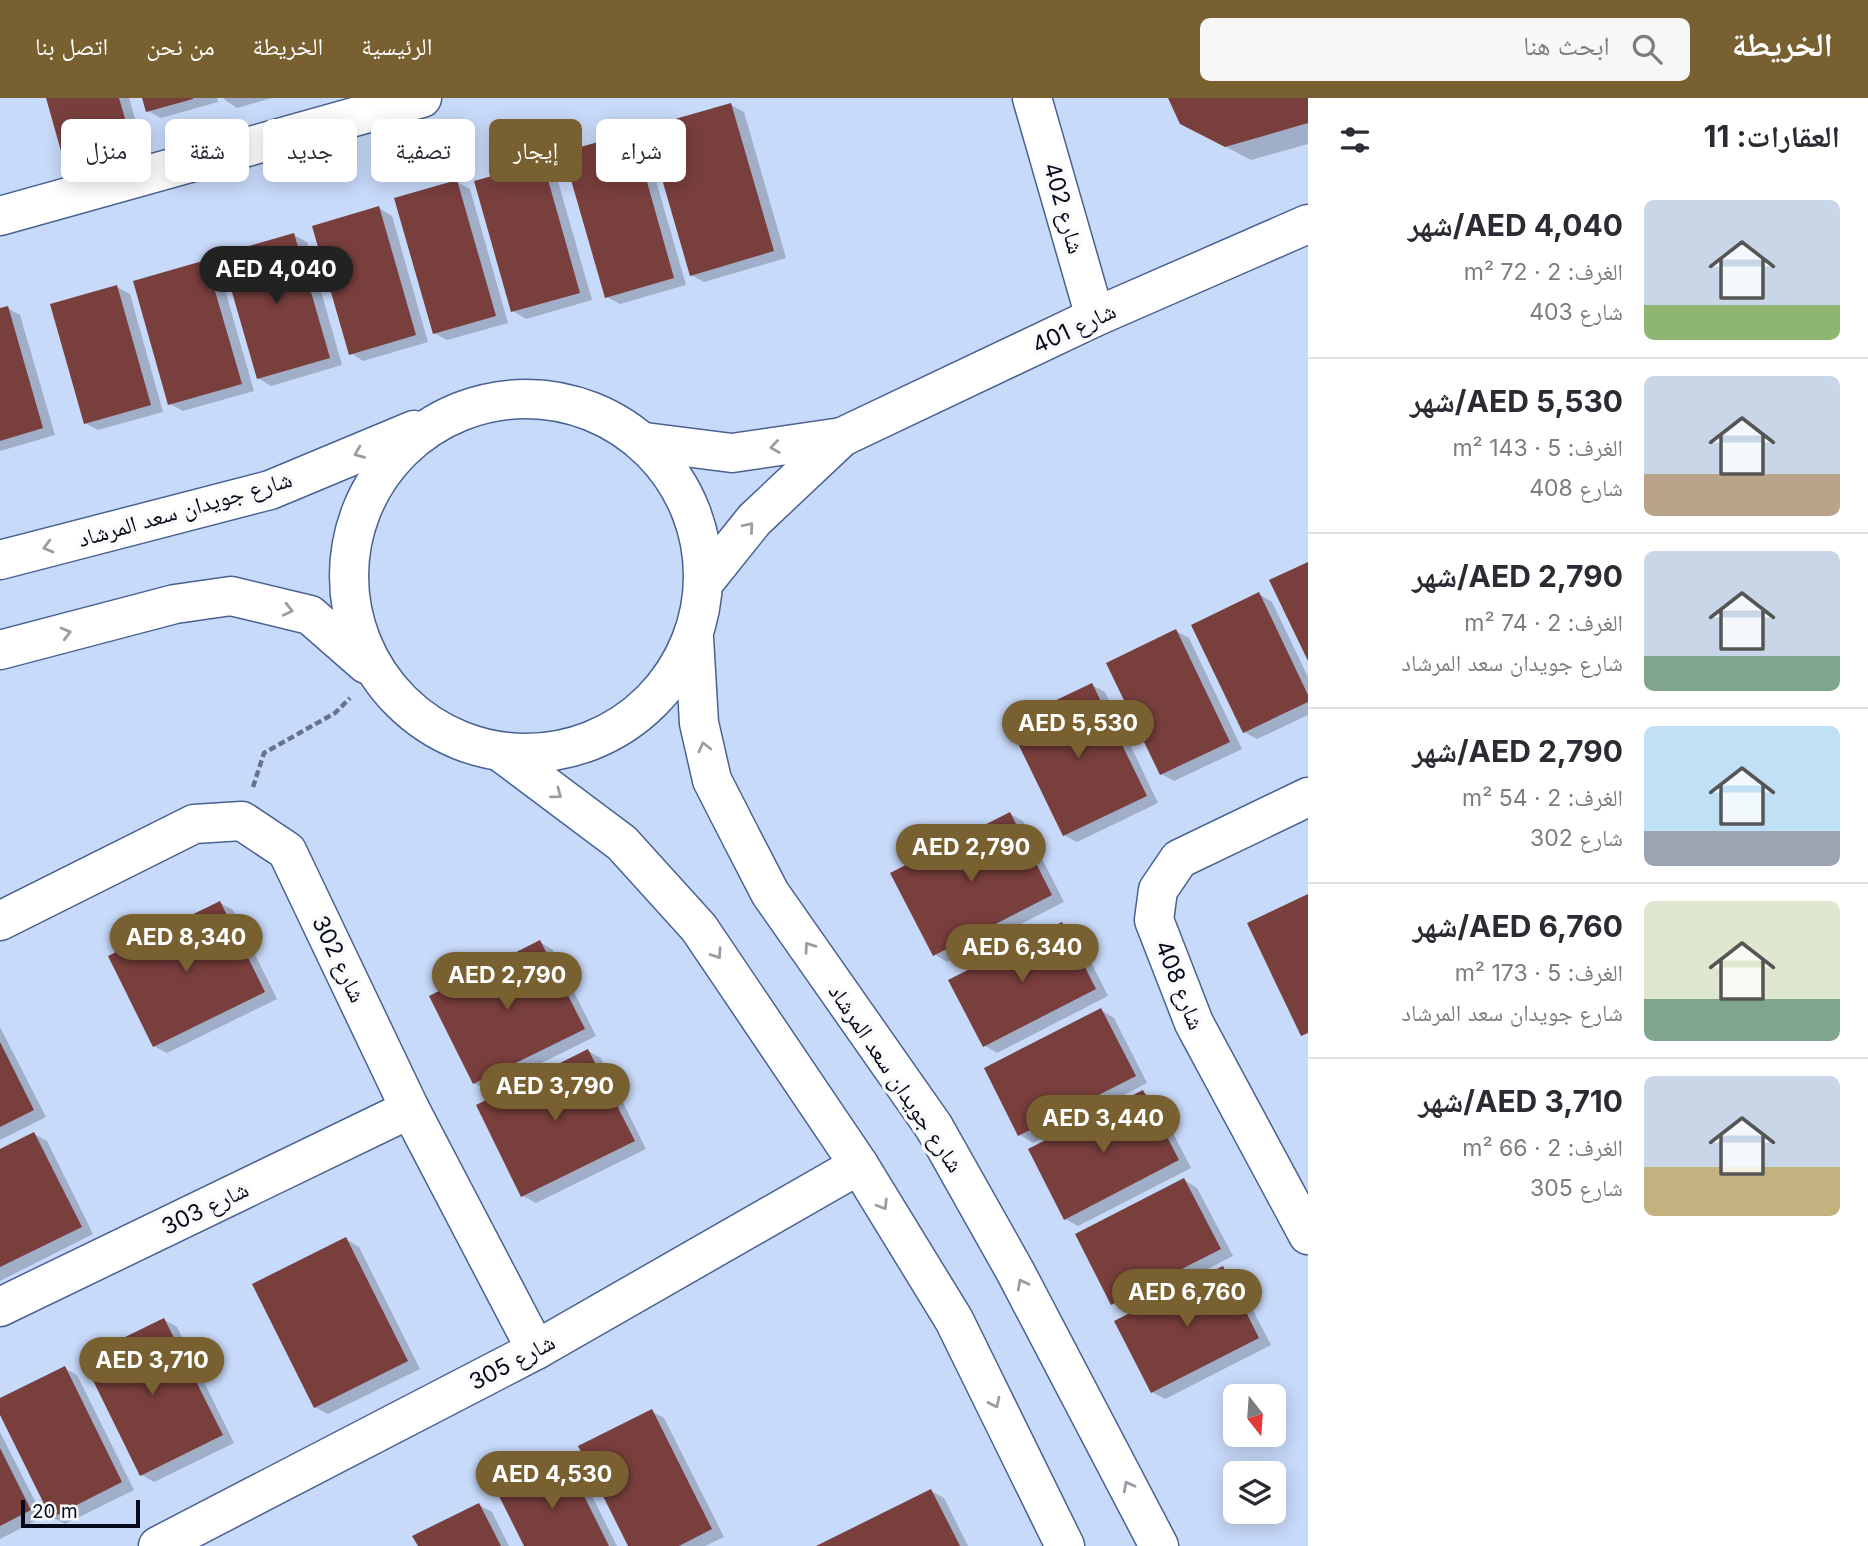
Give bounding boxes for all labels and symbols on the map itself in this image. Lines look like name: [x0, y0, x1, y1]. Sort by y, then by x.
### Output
street label: شارع 402: [1037, 159, 1090, 257]
pin: AED 4,040: [196, 246, 356, 306]
street label: شارع 401: [1028, 297, 1121, 360]
one-way arrow: [769, 439, 781, 454]
one-way arrow: [354, 444, 366, 458]
street label: شارع جويدان سعد المرشاد: [75, 465, 296, 554]
one-way arrow: [740, 523, 753, 535]
one-way arrow: [43, 539, 55, 553]
one-way arrow: [282, 601, 294, 616]
one-way arrow: [60, 626, 72, 641]
pin: AED 5,530: [998, 700, 1158, 760]
one-way arrow: [698, 741, 713, 753]
one-way arrow: [549, 786, 562, 799]
pin: AED 2,790: [891, 824, 1051, 884]
street label: شارع 302: [305, 911, 372, 1007]
pin: AED 8,340: [106, 914, 266, 974]
pin: AED 6,340: [942, 924, 1102, 984]
street label: شارع 408: [1149, 936, 1211, 1034]
one-way arrow: [805, 942, 817, 955]
one-way arrow: [708, 946, 721, 959]
pin: AED 2,790: [427, 953, 587, 1012]
street label: شارع جويدان سعد المرشاد: [822, 978, 970, 1178]
pin: AED 3,790: [475, 1063, 635, 1123]
pin: AED 3,440: [1023, 1096, 1183, 1155]
street label: شارع 303: [157, 1175, 253, 1242]
one-way arrow: [875, 1197, 888, 1210]
pin: AED 6,760: [1107, 1270, 1267, 1329]
one-way arrow: [1017, 1279, 1030, 1291]
street label: شارع 305: [464, 1328, 560, 1397]
pin: AED 3,710: [72, 1338, 232, 1397]
north arrow: [1223, 1384, 1286, 1447]
one-way arrow: [987, 1396, 1001, 1408]
pin: AED 4,530: [472, 1452, 632, 1511]
one-way arrow: [1122, 1480, 1136, 1493]
scale bar: [21, 1497, 140, 1529]

